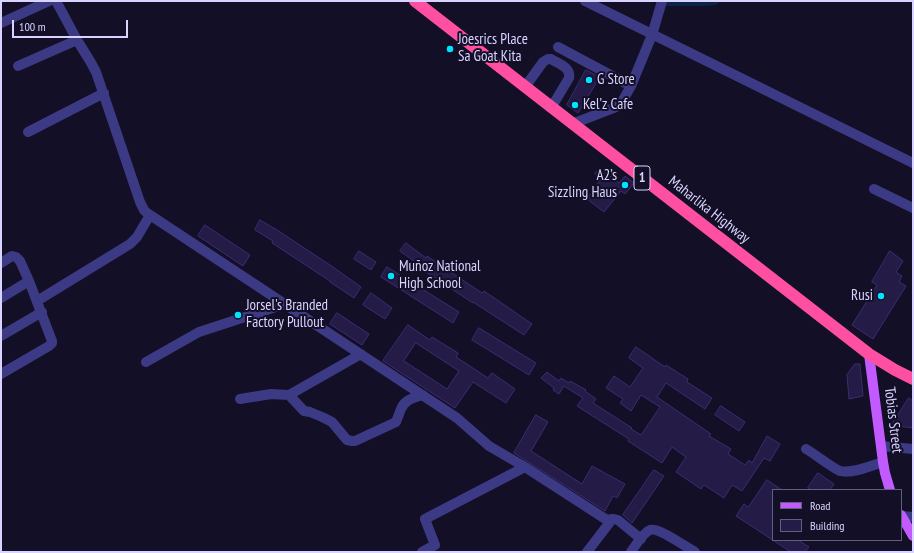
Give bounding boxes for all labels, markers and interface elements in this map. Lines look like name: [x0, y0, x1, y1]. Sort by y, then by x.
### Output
scale bar: [14, 12, 130, 38]
text: 100 m: [19, 19, 46, 34]
place label: Joesrics Place Sa Goat Kita: [458, 31, 528, 66]
marker: Joesrics Place Sa Goat Kita: [445, 44, 455, 54]
place label: G Store: [597, 71, 635, 89]
marker: G Store: [584, 75, 594, 85]
place label: Kel’z Cafe: [583, 96, 633, 114]
marker: Kel’z Cafe: [570, 100, 580, 110]
road number: 1: [634, 166, 650, 190]
place label: A2’s Sizzling Haus: [548, 167, 617, 202]
street label: Maharlika Highway: [664, 172, 754, 248]
marker: A2’s Sizzling Haus: [620, 180, 630, 190]
place label: Muñoz National High School: [399, 258, 481, 293]
marker: Muñoz National High School: [386, 271, 396, 281]
place label: Rusi: [851, 287, 873, 305]
marker: Rusi: [876, 291, 886, 301]
place label: Jorsel's Branded Factory Pullout: [246, 297, 328, 332]
marker: Jorsel's Branded Factory Pullout: [233, 310, 243, 320]
street label: Tobias Street: [880, 386, 906, 454]
legend: [772, 489, 902, 541]
text: Road: [810, 498, 830, 513]
text: Building: [810, 518, 845, 533]

